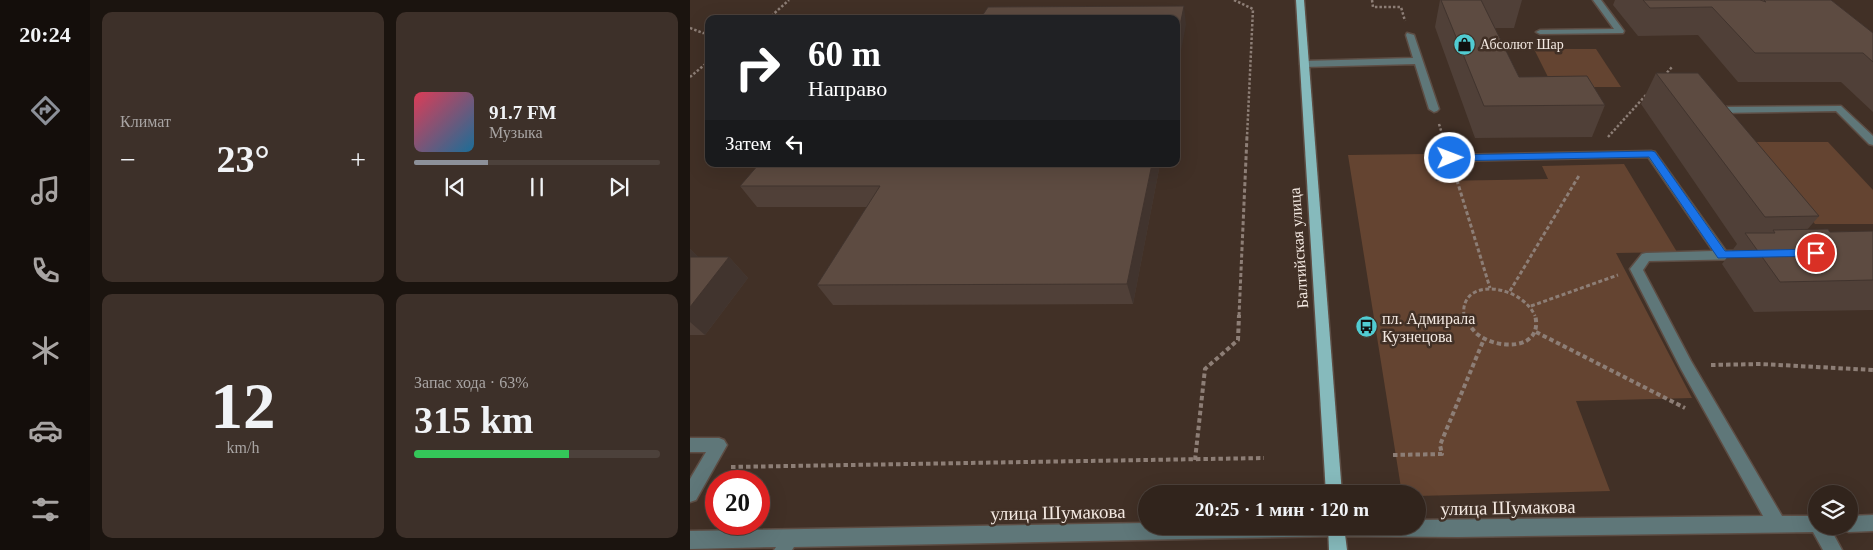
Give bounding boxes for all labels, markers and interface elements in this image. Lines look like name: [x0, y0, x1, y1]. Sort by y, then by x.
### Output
text: 20:24: [19, 22, 71, 47]
shop icon: Абсолют Шар: [1452, 32, 1476, 56]
icon: right: [725, 35, 790, 100]
text: 60 m: [808, 35, 881, 74]
place label: Абсолют Шар: [1480, 37, 1564, 52]
text: Направо: [808, 76, 887, 101]
icon: directions: [28, 93, 63, 128]
text: 91.7 FM: [489, 102, 557, 123]
text: Климат: [120, 113, 171, 130]
text: Музыка: [489, 124, 543, 141]
icon: left: [781, 130, 809, 158]
position arrow: [1423, 131, 1475, 183]
text: Затем: [725, 133, 771, 154]
text: 23°: [216, 138, 270, 180]
text: −: [120, 144, 136, 175]
text: +: [350, 144, 366, 175]
icon: music: [28, 173, 63, 208]
icon: previous: [441, 173, 469, 201]
icon: pause: [523, 173, 551, 201]
icon: next: [605, 173, 633, 201]
street label: Балтийская улица: [1286, 187, 1312, 309]
pin: [1795, 232, 1837, 274]
icon: arrive: [1802, 239, 1830, 267]
icon: phone: [28, 253, 63, 288]
place label: пл. Адмирала Кузнецова: [1382, 310, 1475, 346]
bus stop icon: пл. Адмирала Кузнецова: [1354, 315, 1378, 339]
icon: climate: [28, 333, 63, 368]
text: 12: [211, 370, 276, 442]
text: Запас хода · 63%: [414, 374, 529, 391]
text: 315 km: [414, 399, 533, 441]
icon: car: [28, 413, 63, 448]
text: km/h: [227, 439, 259, 456]
speed limit sign: 20: [705, 470, 770, 535]
map controls: [1808, 485, 1858, 535]
button: layers: [1808, 485, 1858, 535]
icon: filters: [28, 492, 63, 527]
street label: улица Шумакова: [1440, 496, 1576, 519]
text: 20:25 · 1 мин · 120 m: [1195, 499, 1369, 520]
street label: улица Шумакова: [990, 501, 1126, 524]

